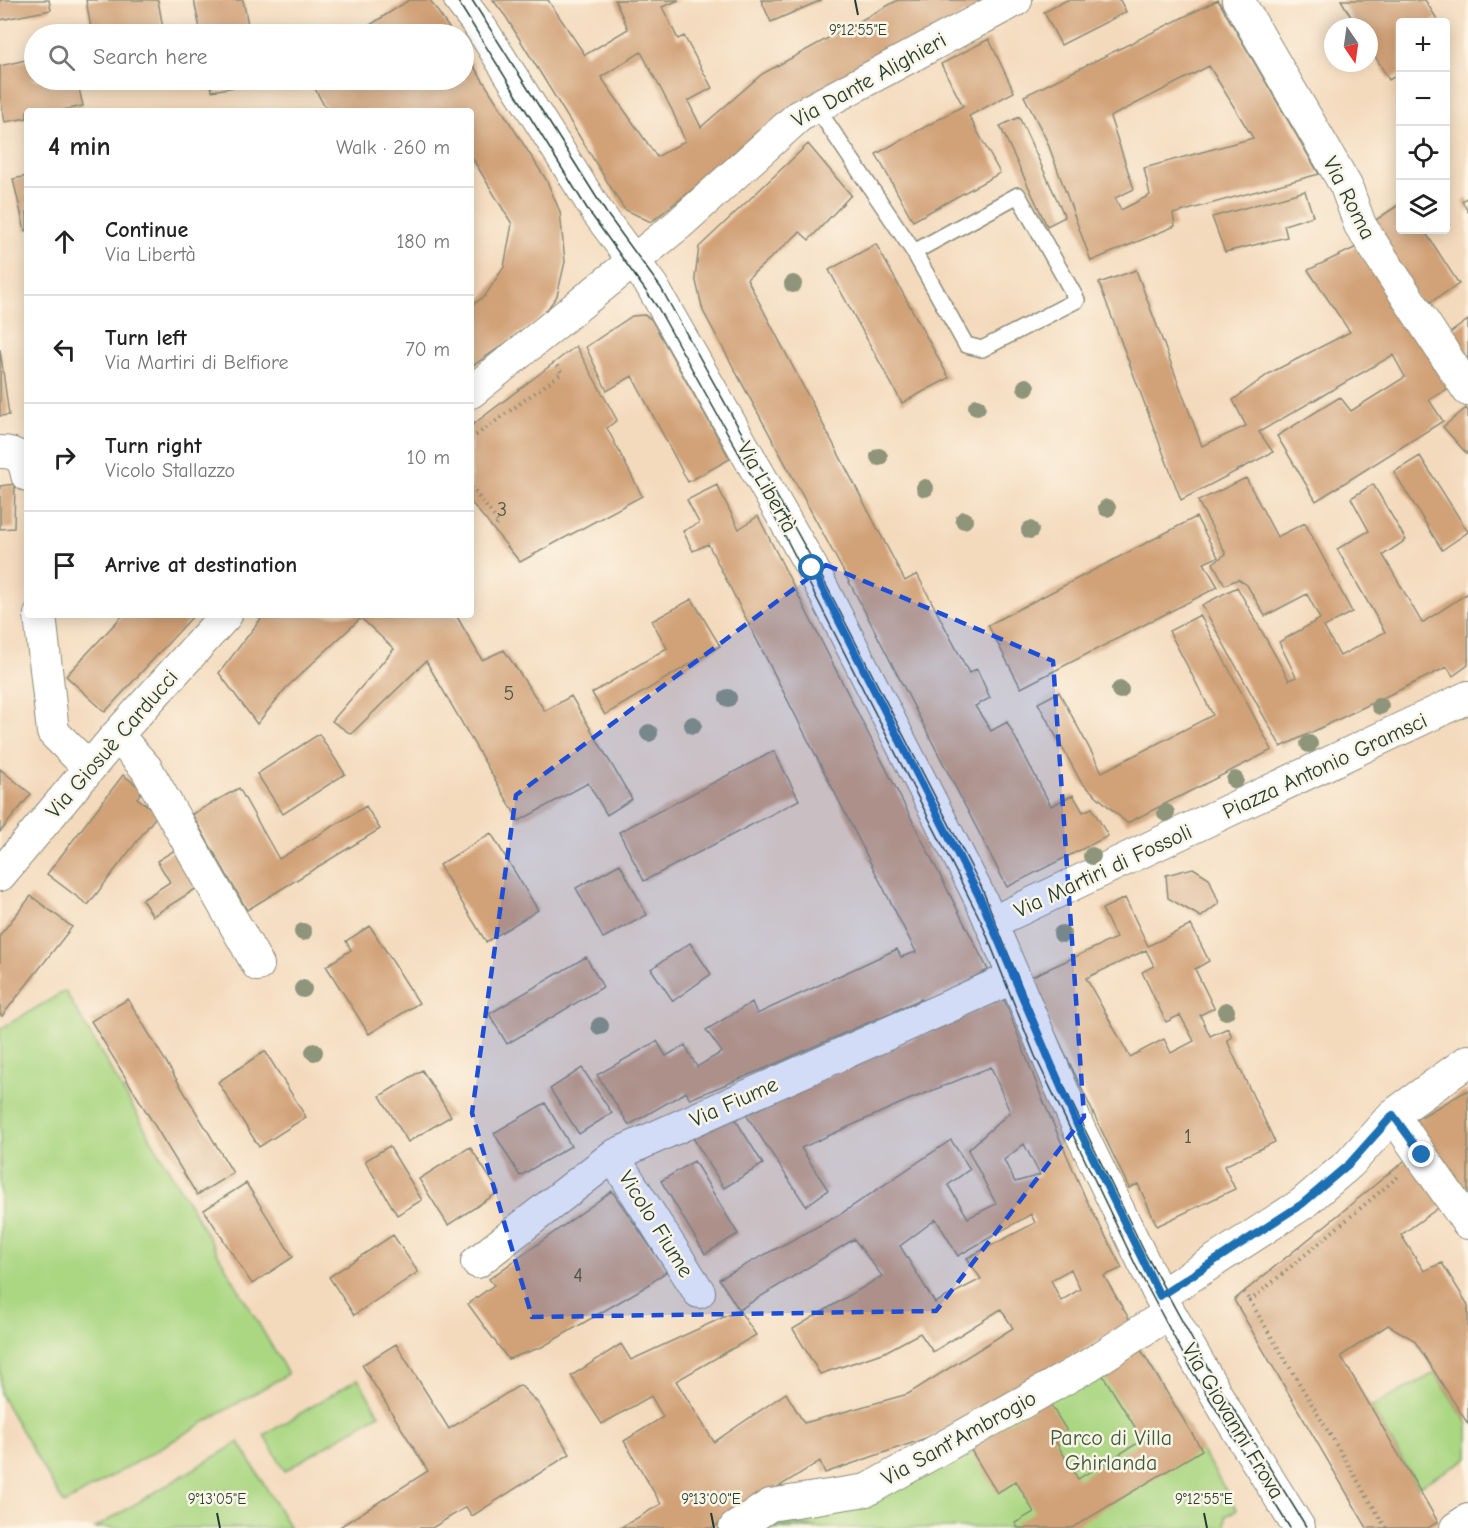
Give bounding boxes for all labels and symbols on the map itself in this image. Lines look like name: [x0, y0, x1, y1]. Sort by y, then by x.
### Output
north arrow: [1324, 18, 1378, 72]
text: 9°12'55"E: [829, 21, 887, 39]
street label: Via Dante Alighieri: [787, 27, 951, 133]
street label: Via Roma: [1317, 152, 1381, 244]
street label: Via Libertà: [731, 437, 803, 537]
house number: 3: [497, 498, 507, 521]
route start: [798, 554, 824, 580]
street label: Via Giosuè Carducci: [40, 664, 184, 824]
house number: 5: [504, 682, 514, 705]
street label: Piazza Antonio Gramsci: [1219, 707, 1431, 825]
street label: Via Martiri di Fossoli: [1010, 818, 1196, 924]
street label: Via Fiume: [686, 1071, 782, 1133]
house number: 1: [1184, 1125, 1192, 1148]
route end: [1408, 1141, 1434, 1167]
street label: Vicolo Fiume: [613, 1166, 699, 1282]
house number: 4: [573, 1264, 583, 1287]
street label: Via Giovanni Frova: [1176, 1338, 1290, 1504]
street label: Via Sant'Ambrogio: [877, 1385, 1041, 1491]
park label: Parco di Villa Ghirlanda: [1050, 1425, 1172, 1476]
text: 9°13'05"E: [188, 1490, 246, 1508]
text: 9°13'00"E: [681, 1490, 741, 1508]
text: 9°12'55"E: [1175, 1490, 1233, 1508]

